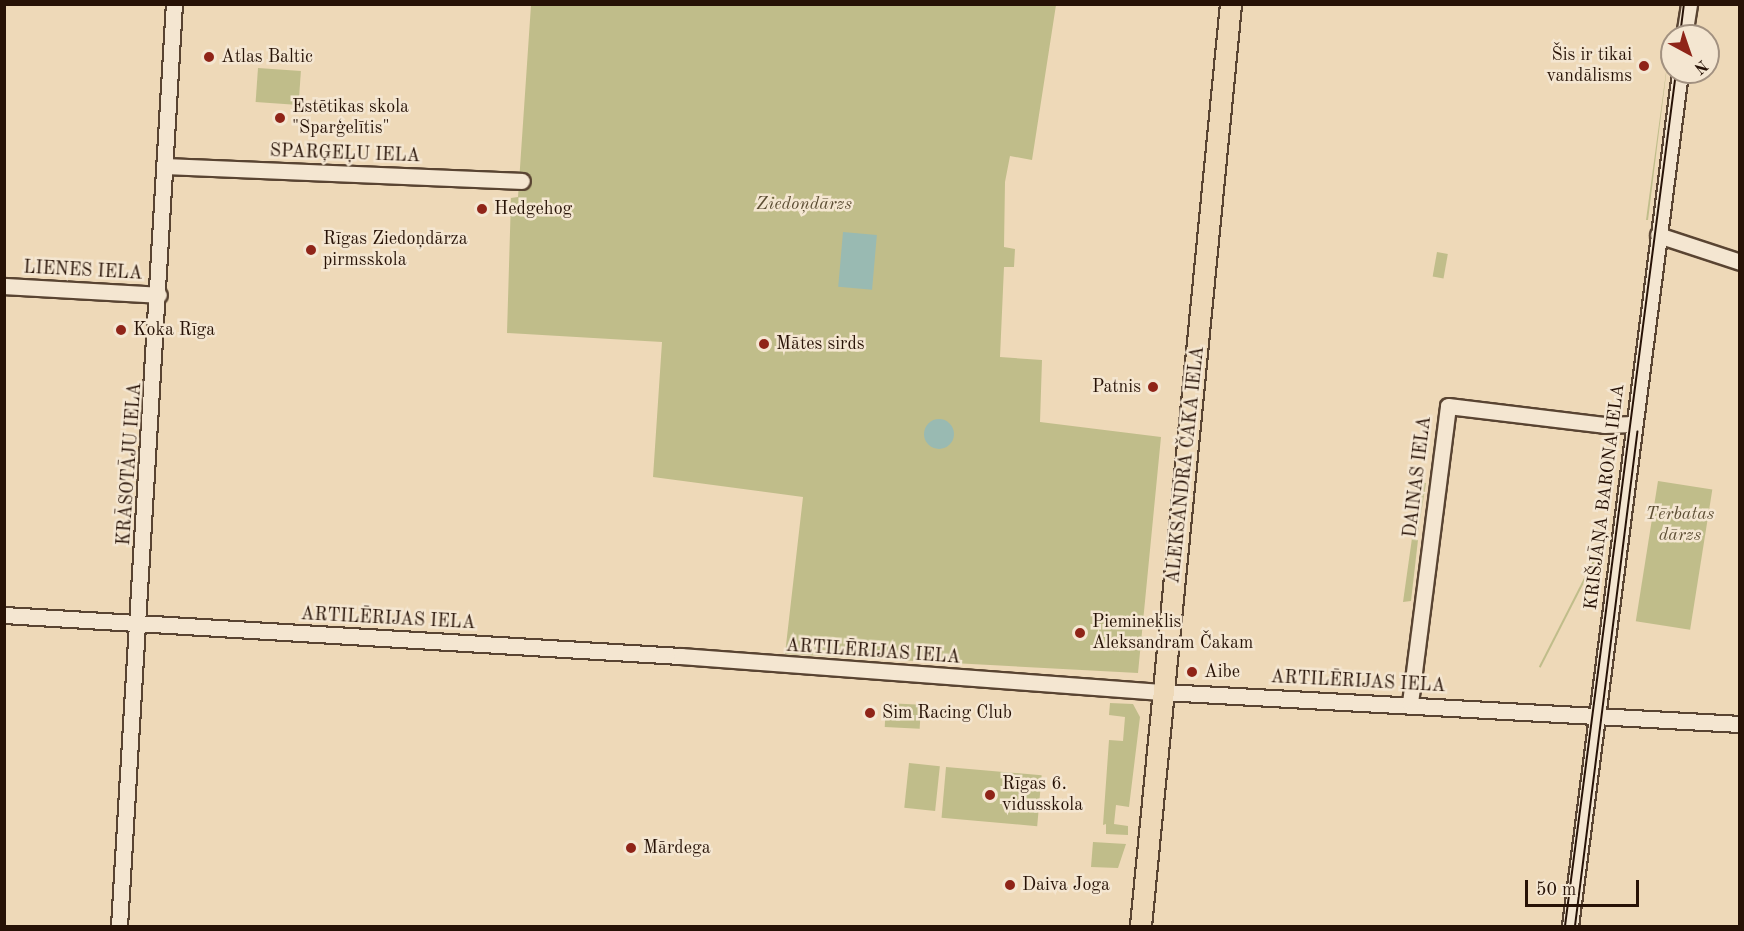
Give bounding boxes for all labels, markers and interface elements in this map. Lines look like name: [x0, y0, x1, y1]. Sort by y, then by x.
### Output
north arrow: [1660, 24, 1720, 84]
place label: Šis ir tikai vandālisms: [1547, 45, 1632, 88]
place label: Atlas Baltic: [221, 46, 313, 68]
marker: Atlas Baltic: [202, 50, 216, 64]
text: N: [1690, 56, 1710, 76]
marker: Šis ir tikai vandālisms: [1637, 59, 1651, 73]
place label: Estētikas skola "Sparģelītis": [292, 97, 409, 140]
marker: Estētikas skola "Sparģelītis": [273, 111, 287, 125]
street label: SPARĢEĻU IELA: [269, 141, 421, 167]
park label: Ziedoņdārzs: [756, 193, 852, 215]
place label: Hedgehog: [494, 198, 572, 220]
marker: Hedgehog: [475, 202, 489, 216]
place label: Rīgas Ziedoņdārza pirmsskola: [323, 229, 468, 272]
marker: Rīgas Ziedoņdārza pirmsskola: [304, 243, 318, 257]
street label: LIENES IELA: [23, 257, 143, 285]
place label: Koka Rīga: [133, 319, 215, 341]
marker: Koka Rīga: [114, 323, 128, 337]
place label: Mātes sirds: [776, 333, 865, 355]
marker: Mātes sirds: [757, 337, 771, 351]
street label: ALEKSANDRA ČAKA IELA: [1163, 345, 1209, 585]
place label: Patnis: [1092, 376, 1141, 398]
marker: Patnis: [1146, 380, 1160, 394]
street label: KRĀSOTĀJU IELA: [114, 382, 146, 546]
street label: KRIŠJĀŅA BARONA IELA: [1580, 383, 1630, 611]
street label: DAINAS IELA: [1400, 415, 1436, 539]
park label: Tērbatas dārzs: [1646, 504, 1714, 546]
street label: ARTILĒRIJAS IELA: [300, 604, 476, 634]
place label: Piemineklis Aleksandram Čakam: [1092, 612, 1253, 654]
marker: Piemineklis Aleksandram Čakam: [1073, 626, 1087, 640]
street label: ARTILĒRIJAS IELA: [785, 635, 961, 669]
place label: Aibe: [1204, 661, 1240, 683]
marker: Aibe: [1185, 665, 1199, 679]
street label: ARTILĒRIJAS IELA: [1270, 667, 1446, 697]
place label: Sim Racing Club: [882, 702, 1012, 724]
marker: Sim Racing Club: [863, 706, 877, 720]
place label: Rīgas 6. vidusskola: [1002, 774, 1083, 816]
marker: Rīgas 6. vidusskola: [983, 788, 997, 802]
place label: Mārdega: [643, 837, 711, 859]
marker: Mārdega: [624, 841, 638, 855]
scale bar: [1528, 868, 1642, 906]
place label: Daiva Joga: [1022, 874, 1110, 896]
marker: Daiva Joga: [1003, 878, 1017, 892]
text: 50 m: [1536, 881, 1576, 899]

